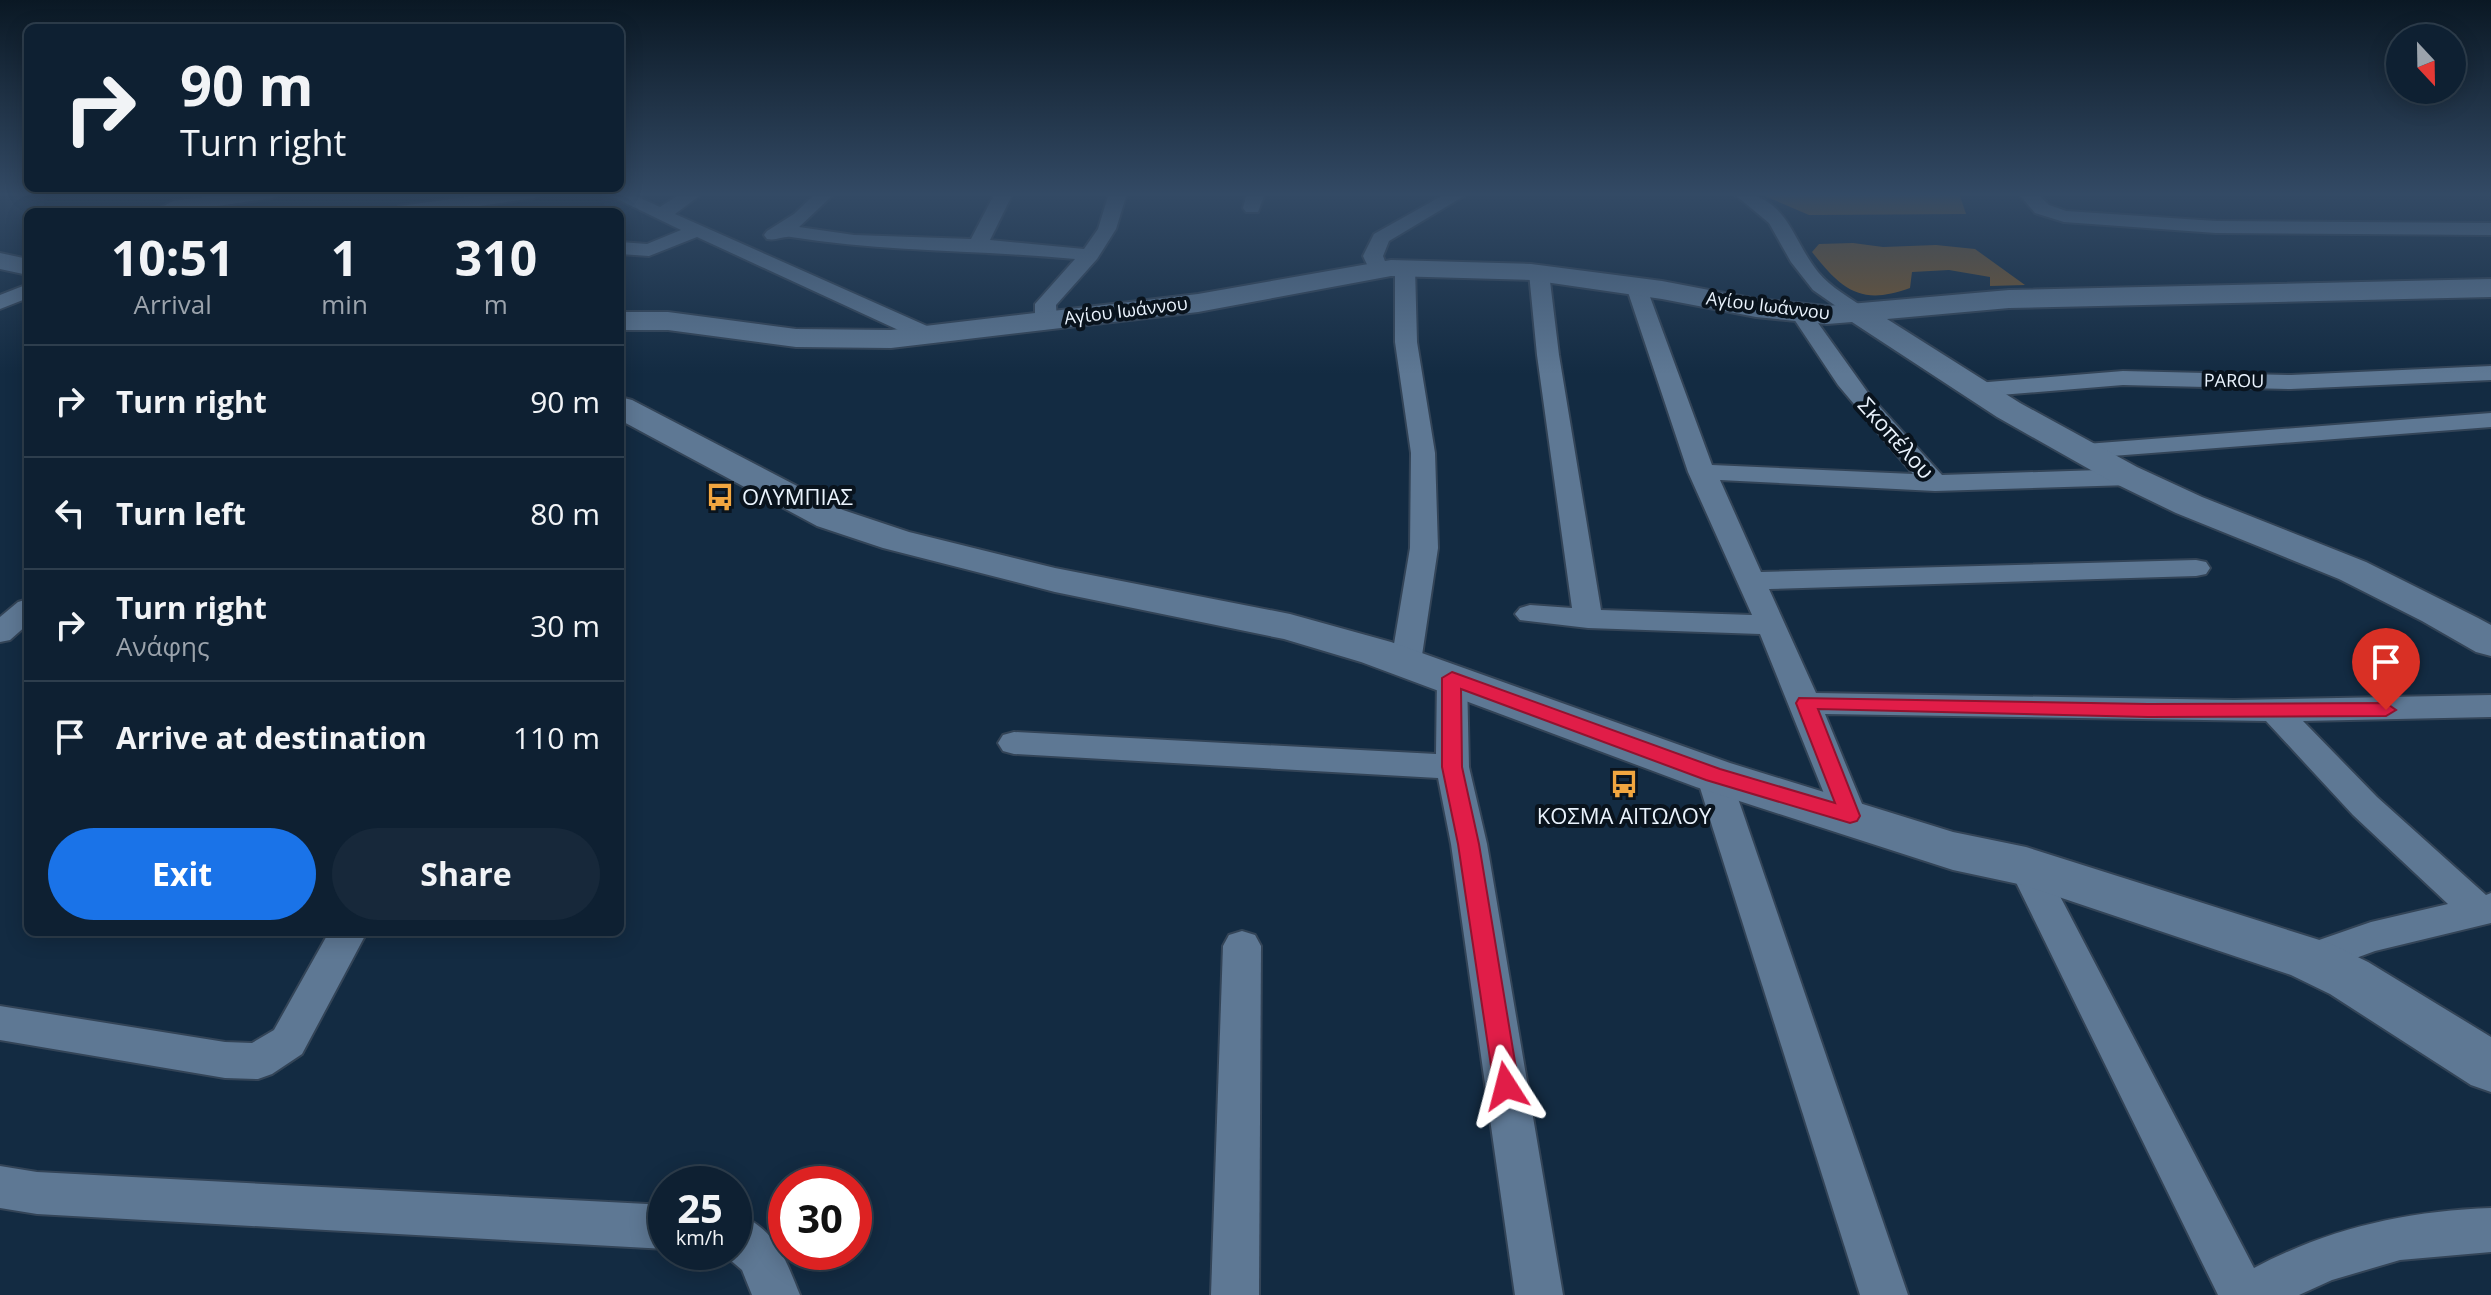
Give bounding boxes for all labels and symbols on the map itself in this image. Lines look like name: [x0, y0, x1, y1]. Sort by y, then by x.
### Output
north arrow: [2386, 24, 2466, 104]
street label: Αγίου Ιωάννου: [1705, 286, 1831, 324]
street label: Αγίου Ιωάννου: [1063, 291, 1189, 329]
street label: PAROU: [2204, 367, 2264, 393]
street label: Σκοπέλου: [1852, 390, 1942, 485]
place label: ΟΛΥΜΠΙΑΣ: [742, 481, 853, 511]
bus stop icon: ΟΛΥΜΠΙΑΣ: [705, 482, 735, 512]
pin: [2352, 628, 2420, 710]
bus stop icon: ΚΟΣΜΑ ΑΙΤΩΛΟΥ: [1609, 769, 1639, 799]
place label: ΚΟΣΜΑ ΑΙΤΩΛΟΥ: [1537, 800, 1712, 830]
position arrow: [1464, 1044, 1548, 1128]
speed limit sign: 30: [768, 1166, 872, 1270]

